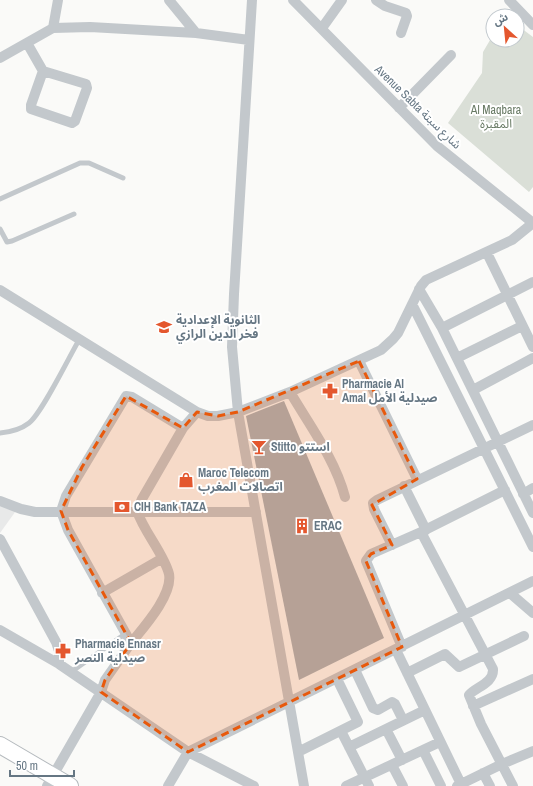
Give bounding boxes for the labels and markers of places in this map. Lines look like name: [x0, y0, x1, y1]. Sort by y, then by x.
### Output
place label: الثانوية الإعدادية فخر الدين الرازي: [176, 312, 260, 344]
school or university icon: الثانوية الإعدادية فخر الدين الرازي: [155, 318, 173, 336]
place label: Pharmacie Al Amal صيدلية الأمل: [342, 376, 438, 406]
pharmacy icon: Pharmacie Al Amal صيدلية الأمل: [321, 382, 339, 400]
bar icon: Stitto استتو: [250, 438, 268, 456]
place label: Stitto استتو: [271, 439, 330, 455]
place label: Maroc Telecom اتصالات المغرب: [198, 465, 283, 495]
shop icon: Maroc Telecom اتصالات المغرب: [177, 471, 195, 489]
bank icon: CIH Bank TAZA: [113, 498, 131, 516]
place label: CIH Bank TAZA: [134, 499, 207, 515]
building icon: ERAC: [293, 517, 311, 535]
place label: ERAC: [314, 518, 342, 534]
place label: Pharmacie Ennasr صيدلية النصر: [74, 636, 161, 666]
pharmacy icon: Pharmacie Ennasr صيدلية النصر: [54, 642, 72, 660]

